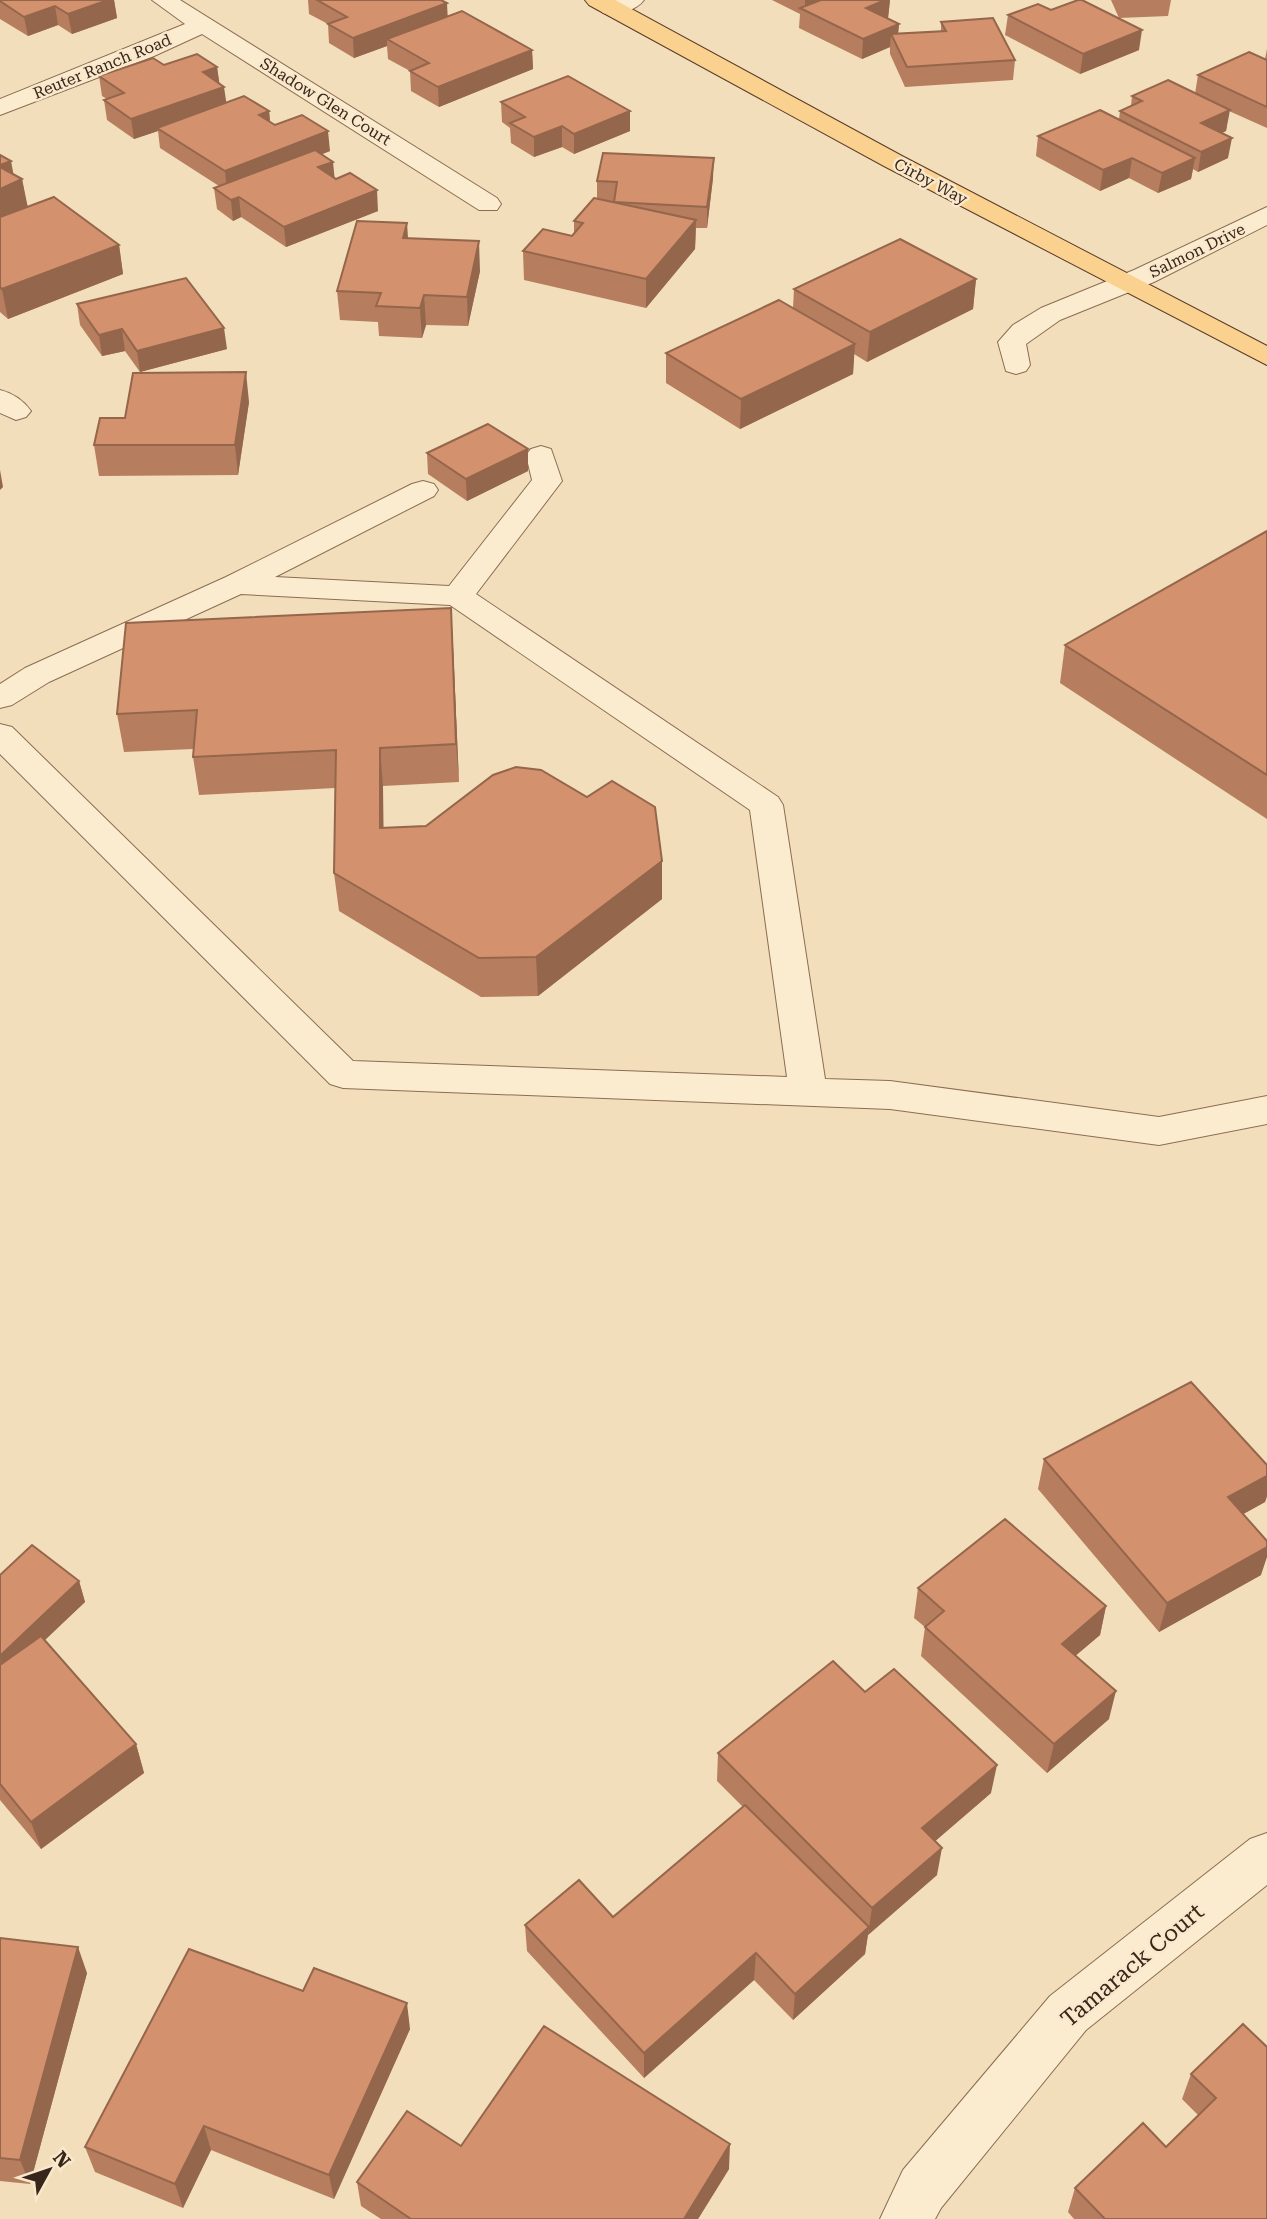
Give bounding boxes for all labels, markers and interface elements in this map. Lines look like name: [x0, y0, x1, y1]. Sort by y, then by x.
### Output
street label: Reuter Ranch Road: [30, 30, 174, 103]
street label: Shadow Glen Court: [257, 53, 395, 149]
street label: Cirby Way: [891, 154, 971, 209]
street label: Salmon Drive: [1146, 219, 1248, 282]
street label: Tamarack Court: [1055, 1898, 1209, 2033]
north arrow: [14, 2135, 84, 2205]
text: N: [48, 2146, 75, 2173]

